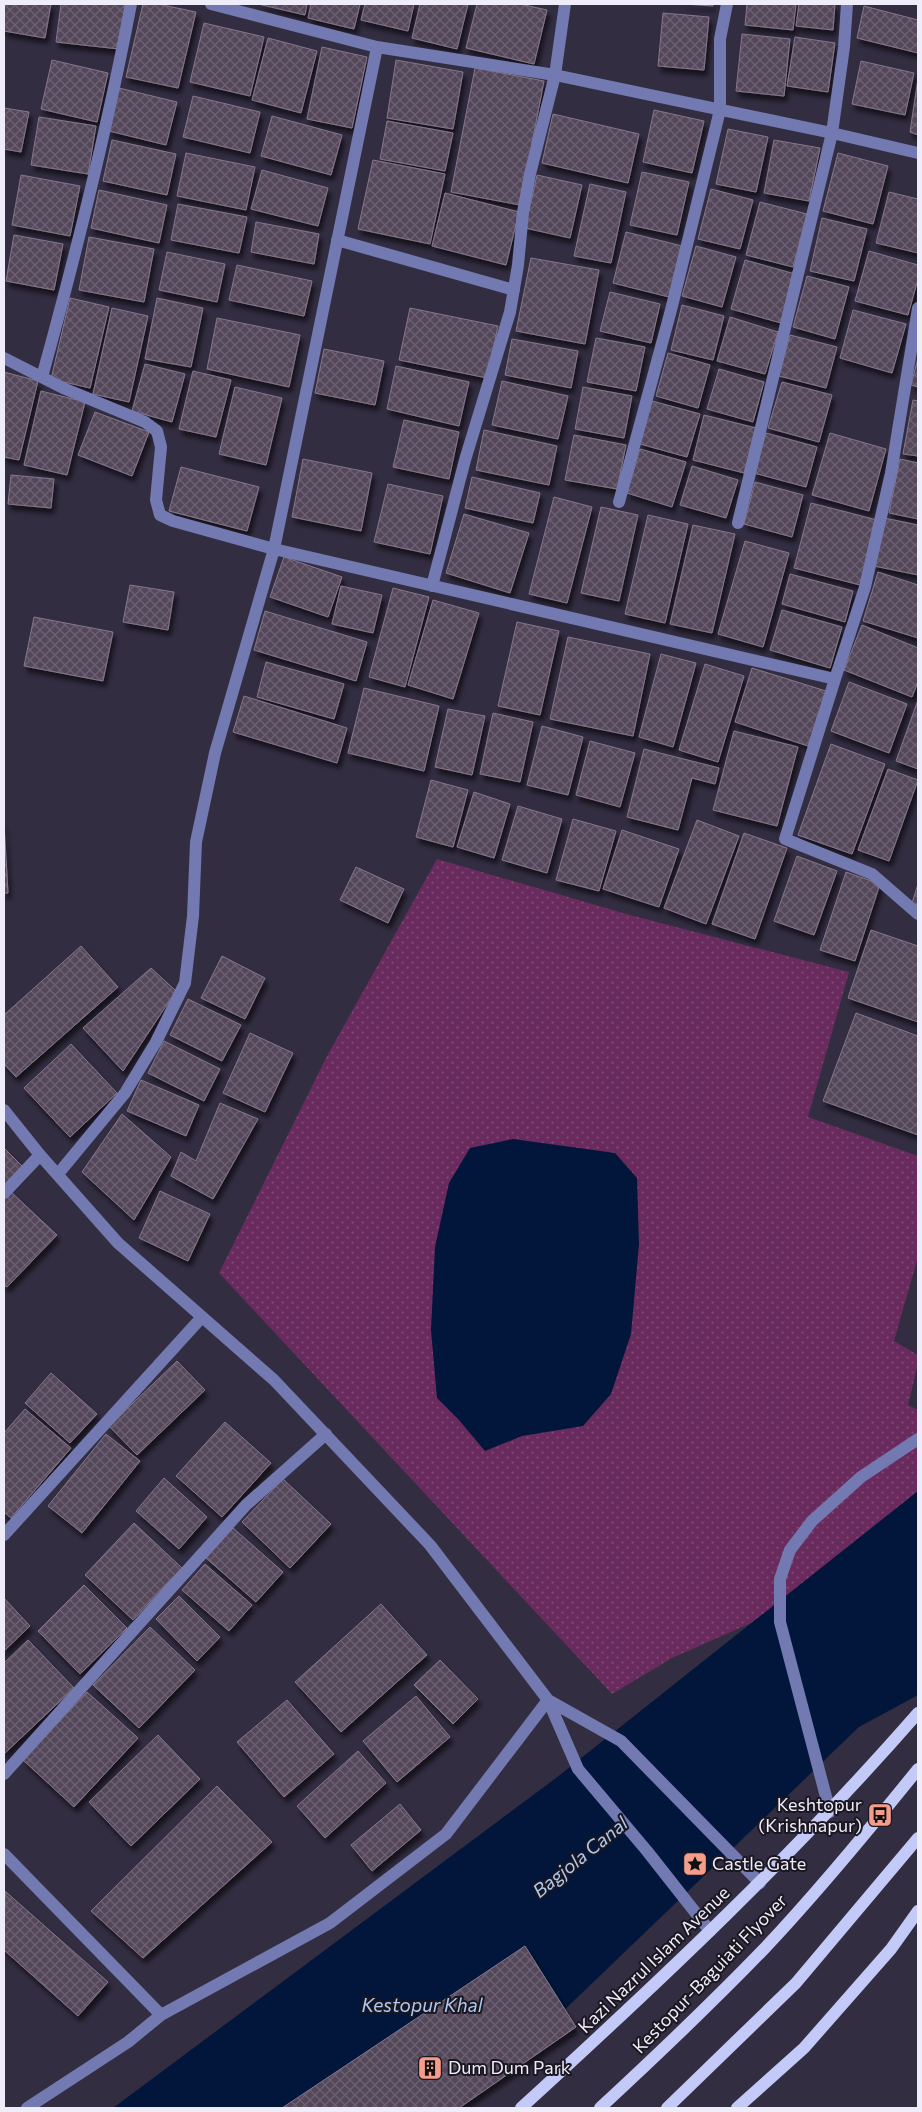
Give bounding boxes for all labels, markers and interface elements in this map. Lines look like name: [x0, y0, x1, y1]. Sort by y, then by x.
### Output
place label: Keshtopur (Krishnapur): [758, 1793, 862, 1836]
bus stop icon: Keshtopur (Krishnapur): [867, 1802, 893, 1828]
water label: Bagjola Canal: [527, 1811, 633, 1902]
place icon: Castle Gate: [682, 1851, 708, 1877]
place label: Castle Gate: [712, 1852, 806, 1874]
street label: Kazi Nazrul Islam Avenue: [573, 1881, 734, 2037]
street label: Kestopur-Baguiati Flyover: [627, 1889, 791, 2058]
water label: Kestopur Khal: [362, 1993, 484, 2016]
building icon: Dum Dum Park: [417, 2055, 443, 2081]
place label: Dum Dum Park: [448, 2056, 571, 2078]

